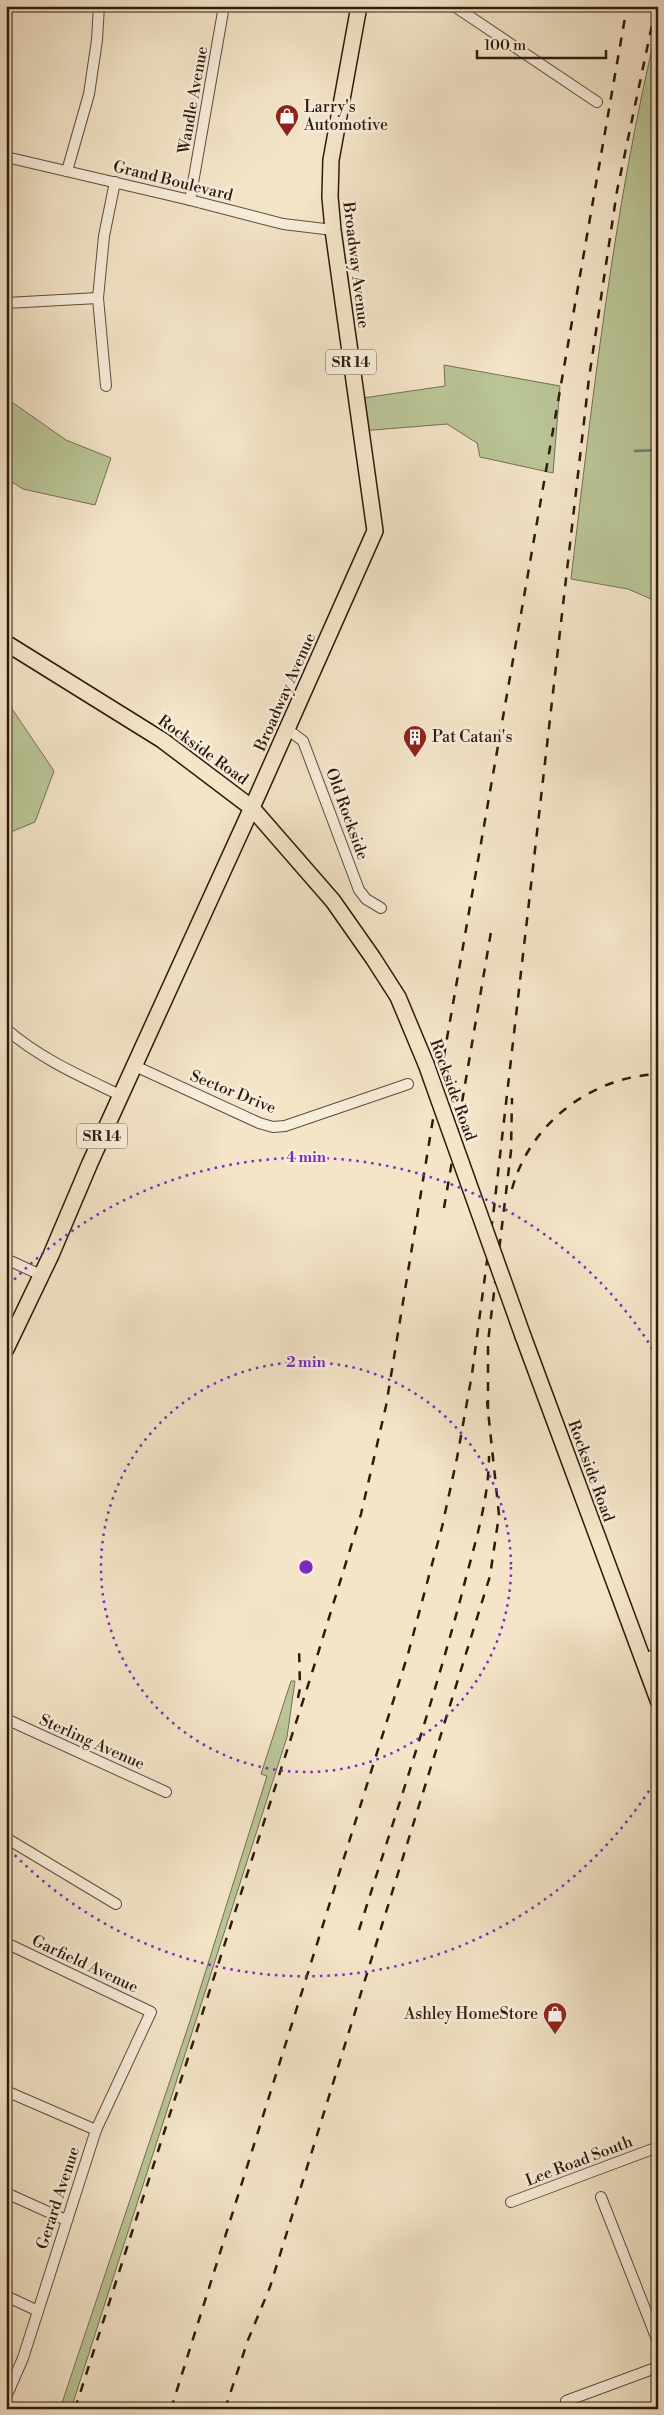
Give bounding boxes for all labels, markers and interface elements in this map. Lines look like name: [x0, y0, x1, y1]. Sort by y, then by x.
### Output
scale bar: [477, 28, 605, 60]
text: 100 m: [484, 36, 526, 55]
street label: Wandle Avenue: [174, 45, 212, 156]
place label: Larry's Automotive: [303, 97, 388, 135]
shop icon: Larry's Automotive: [274, 103, 300, 137]
street label: Grand Boulevard: [111, 156, 235, 206]
street label: Broadway Avenue: [338, 200, 374, 329]
road number: SR 14: [326, 350, 376, 374]
street label: Broadway Avenue: [250, 630, 320, 755]
street label: Rockside Road: [154, 711, 252, 789]
building icon: Pat Catan's: [402, 724, 428, 758]
place label: Pat Catan's: [432, 727, 512, 747]
street label: Old Rockside: [321, 765, 373, 863]
street label: Rockside Road: [425, 1036, 481, 1144]
street label: Sector Drive: [187, 1066, 279, 1118]
road number: SR 14: [77, 1124, 127, 1148]
text: 4 min: [286, 1148, 327, 1167]
text: 2 min: [286, 1353, 326, 1372]
street label: Rockside Road: [563, 1417, 619, 1525]
centre of rings: [297, 1558, 315, 1576]
street label: Sterling Avenue: [36, 1710, 148, 1774]
street label: Garfield Avenue: [29, 1931, 141, 1997]
shop icon: Ashley HomeStore: [542, 2001, 568, 2035]
place label: Ashley HomeStore: [403, 2004, 538, 2024]
street label: Lee Road South: [523, 2131, 636, 2191]
street label: Gerard Avenue: [32, 2144, 84, 2252]

